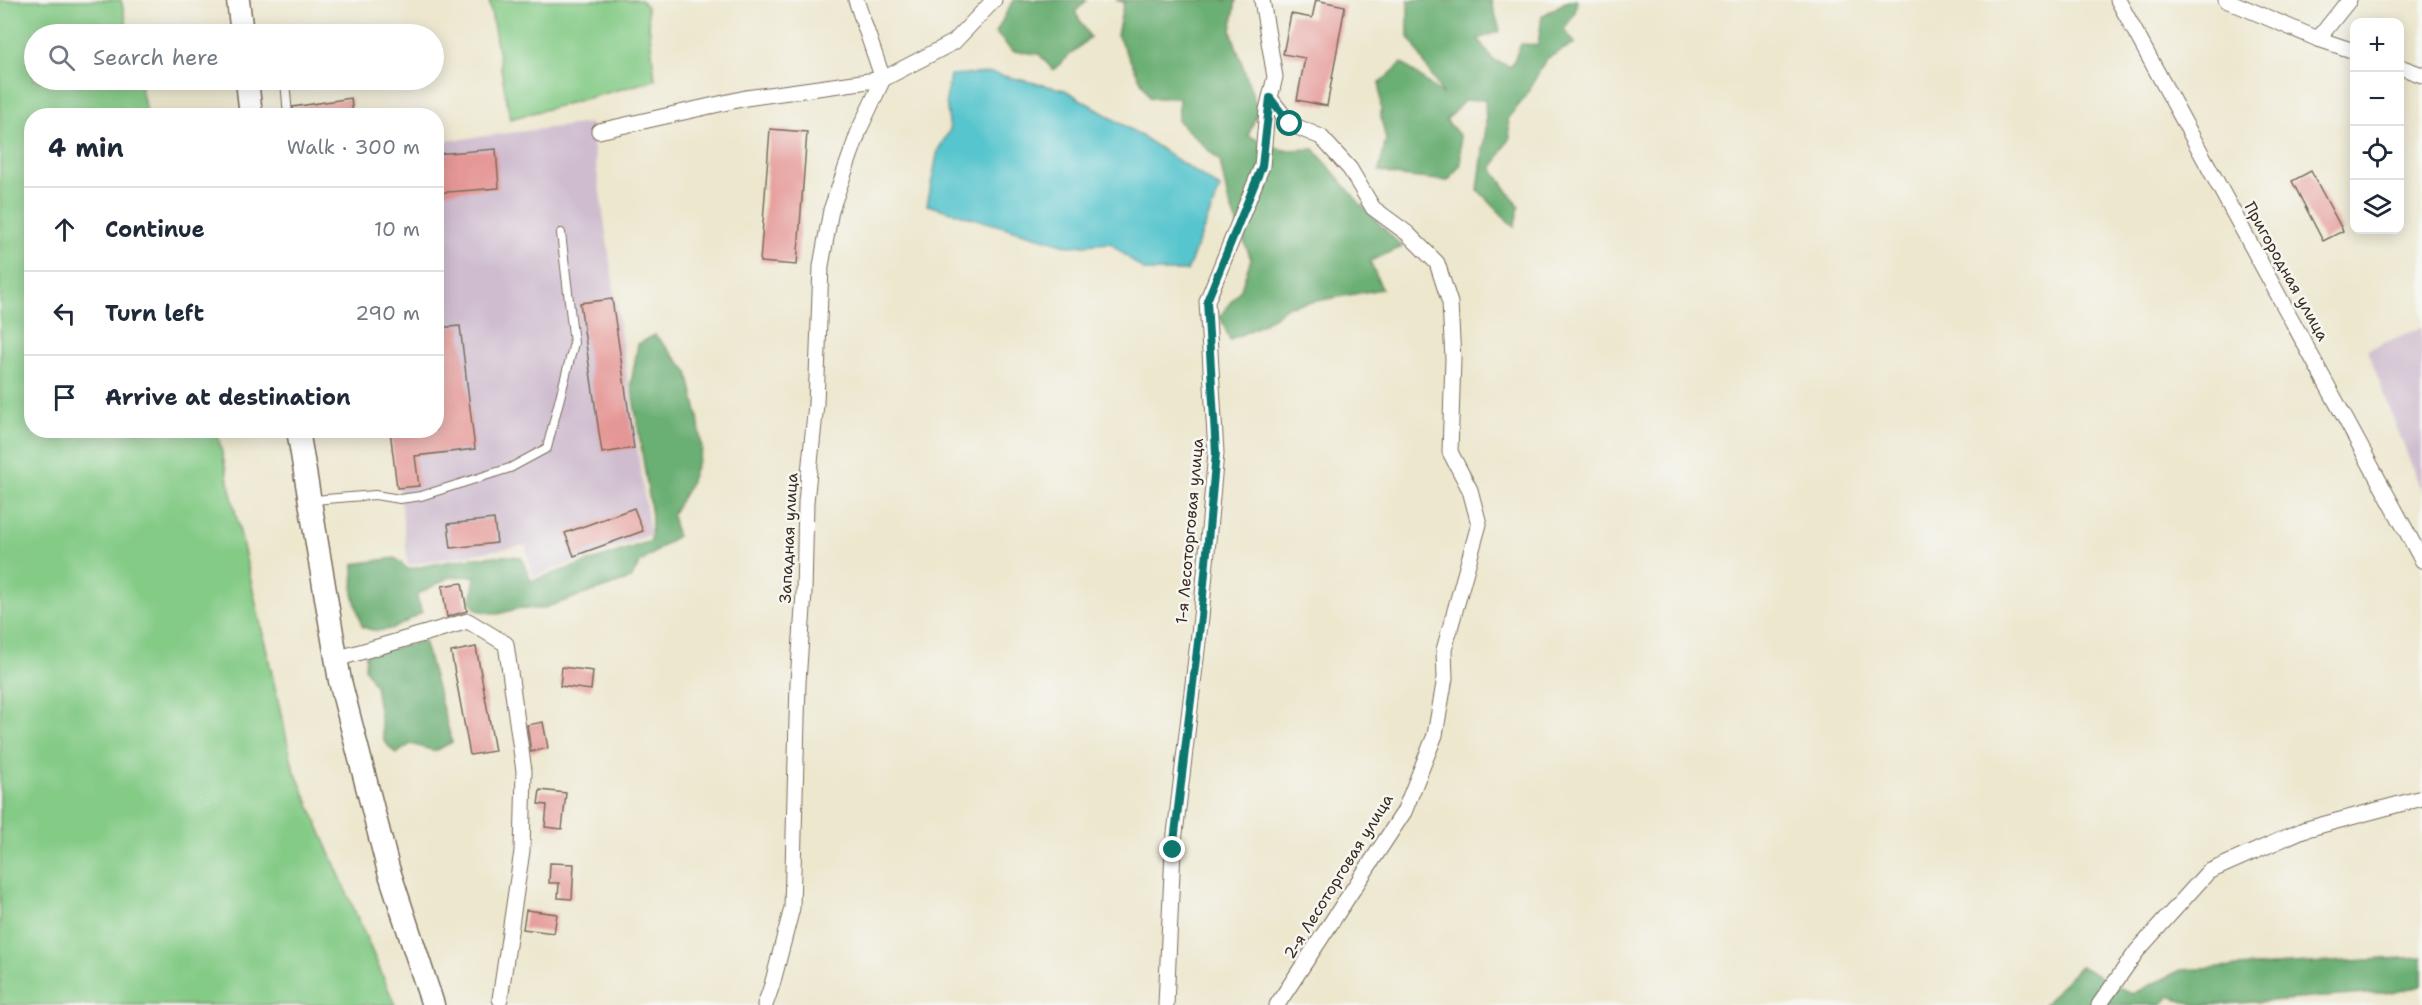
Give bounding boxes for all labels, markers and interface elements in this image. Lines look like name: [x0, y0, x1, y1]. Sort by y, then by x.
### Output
map controls: [2350, 18, 2404, 234]
button: +: [2350, 18, 2404, 72]
search box: [24, 24, 444, 90]
icon: search: [45, 41, 78, 74]
text: Search here: [93, 43, 219, 72]
button: −: [2350, 72, 2404, 126]
route start: [1276, 110, 1302, 136]
button: locate: [2350, 126, 2404, 180]
text: 4 min: [48, 130, 124, 165]
text: Walk · 300 m: [287, 134, 420, 160]
button: layers: [2350, 180, 2404, 234]
street label: Пригородная улица: [2240, 198, 2334, 345]
icon: ahead: [48, 213, 81, 246]
text: Continue: [105, 215, 205, 244]
text: 10 m: [374, 216, 420, 242]
icon: left: [48, 297, 81, 330]
text: Turn left: [105, 299, 204, 328]
text: 290 m: [355, 300, 420, 326]
icon: arrive: [48, 381, 81, 414]
text: Arrive at destination: [105, 383, 351, 412]
street label: 1-я Лесоторговая улица: [1171, 437, 1208, 625]
street label: Западная улица: [775, 472, 802, 604]
street label: 2-я Лесоторговая улица: [1279, 790, 1398, 963]
route end: [1159, 836, 1185, 862]

